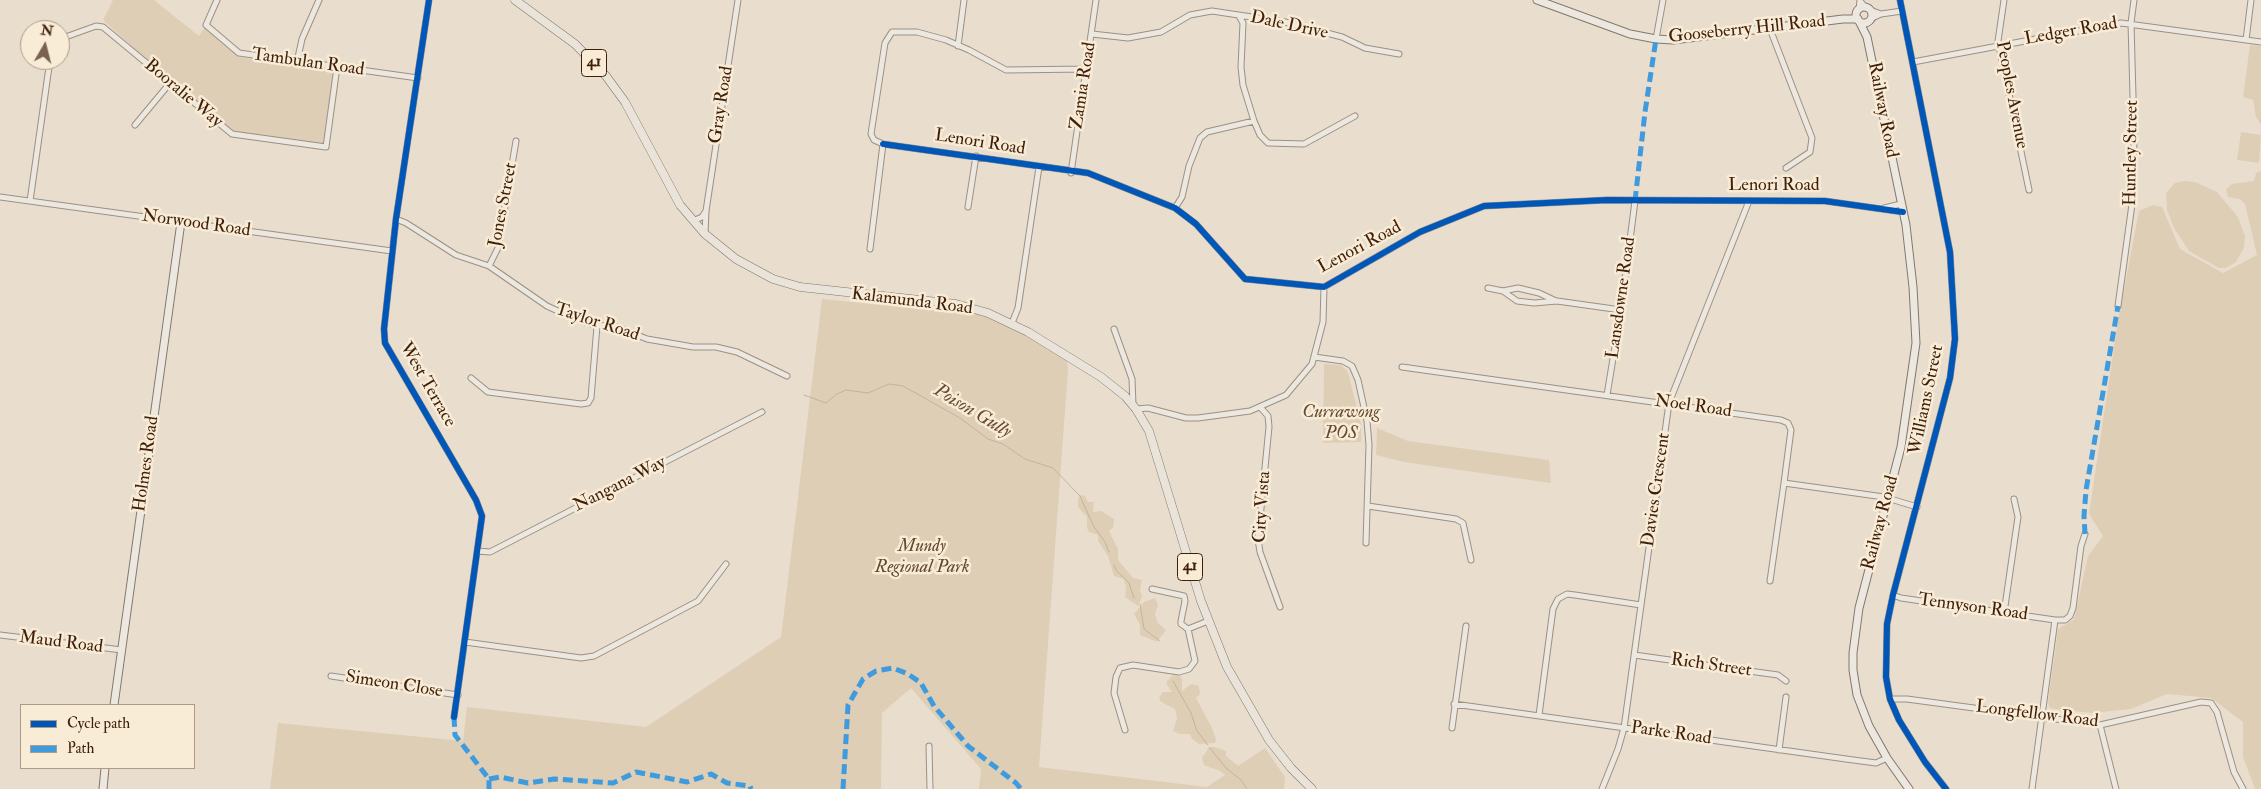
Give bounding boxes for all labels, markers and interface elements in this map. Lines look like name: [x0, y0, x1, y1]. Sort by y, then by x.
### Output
street label: Dale Drive: [1248, 7, 1330, 45]
street label: Gooseberry Hill Road: [1667, 11, 1827, 49]
street label: Ledger Road: [2023, 13, 2119, 51]
north arrow: [20, 20, 70, 70]
text: N: [40, 21, 54, 40]
street label: Peoples Avenue: [1990, 39, 2032, 151]
street label: Zamia Road: [1066, 41, 1102, 131]
street label: Tambulan Road: [250, 44, 366, 82]
road number: 41: [582, 49, 606, 76]
street label: Booralie Way: [139, 55, 227, 133]
street label: Railway Road: [1862, 60, 1902, 160]
street label: Gray Road: [705, 65, 739, 145]
street label: Huntley Street: [2120, 100, 2144, 206]
street label: Lenori Road: [933, 125, 1027, 161]
street label: Jones Street: [485, 161, 523, 249]
street label: Lenori Road: [1728, 175, 1820, 197]
street label: Norwood Road: [140, 206, 252, 242]
street label: Lenori Road: [1315, 217, 1405, 279]
street label: Lansdowne Road: [1603, 236, 1641, 360]
street label: Kalamunda Road: [850, 284, 974, 320]
street label: Taylor Road: [552, 299, 642, 347]
street label: West Terrace: [394, 339, 460, 431]
street label: Williams Street: [1905, 343, 1949, 457]
water label: Poison Gully: [929, 380, 1015, 444]
street label: Noel Road: [1653, 391, 1733, 423]
park label: Currawong POS: [1302, 402, 1380, 444]
street label: Holmes Road: [130, 415, 164, 513]
street label: Davies Crescent: [1638, 432, 1676, 548]
street label: Nangana Way: [570, 452, 670, 518]
street label: City Vista: [1250, 470, 1276, 544]
street label: Railway Road: [1858, 473, 1904, 573]
park label: Mundy Regional Park: [875, 536, 969, 578]
road number: 41: [1178, 554, 1202, 580]
street label: Tennyson Road: [1917, 590, 2029, 626]
street label: Maud Road: [18, 627, 104, 659]
street label: Rich Street: [1669, 650, 1753, 682]
street label: Simeon Close: [344, 667, 444, 703]
street label: Longfellow Road: [1974, 697, 2100, 733]
legend: [20, 704, 195, 769]
text: Cycle path: [67, 714, 130, 733]
street label: Parke Road: [1629, 718, 1713, 750]
text: Path: [67, 739, 94, 758]

